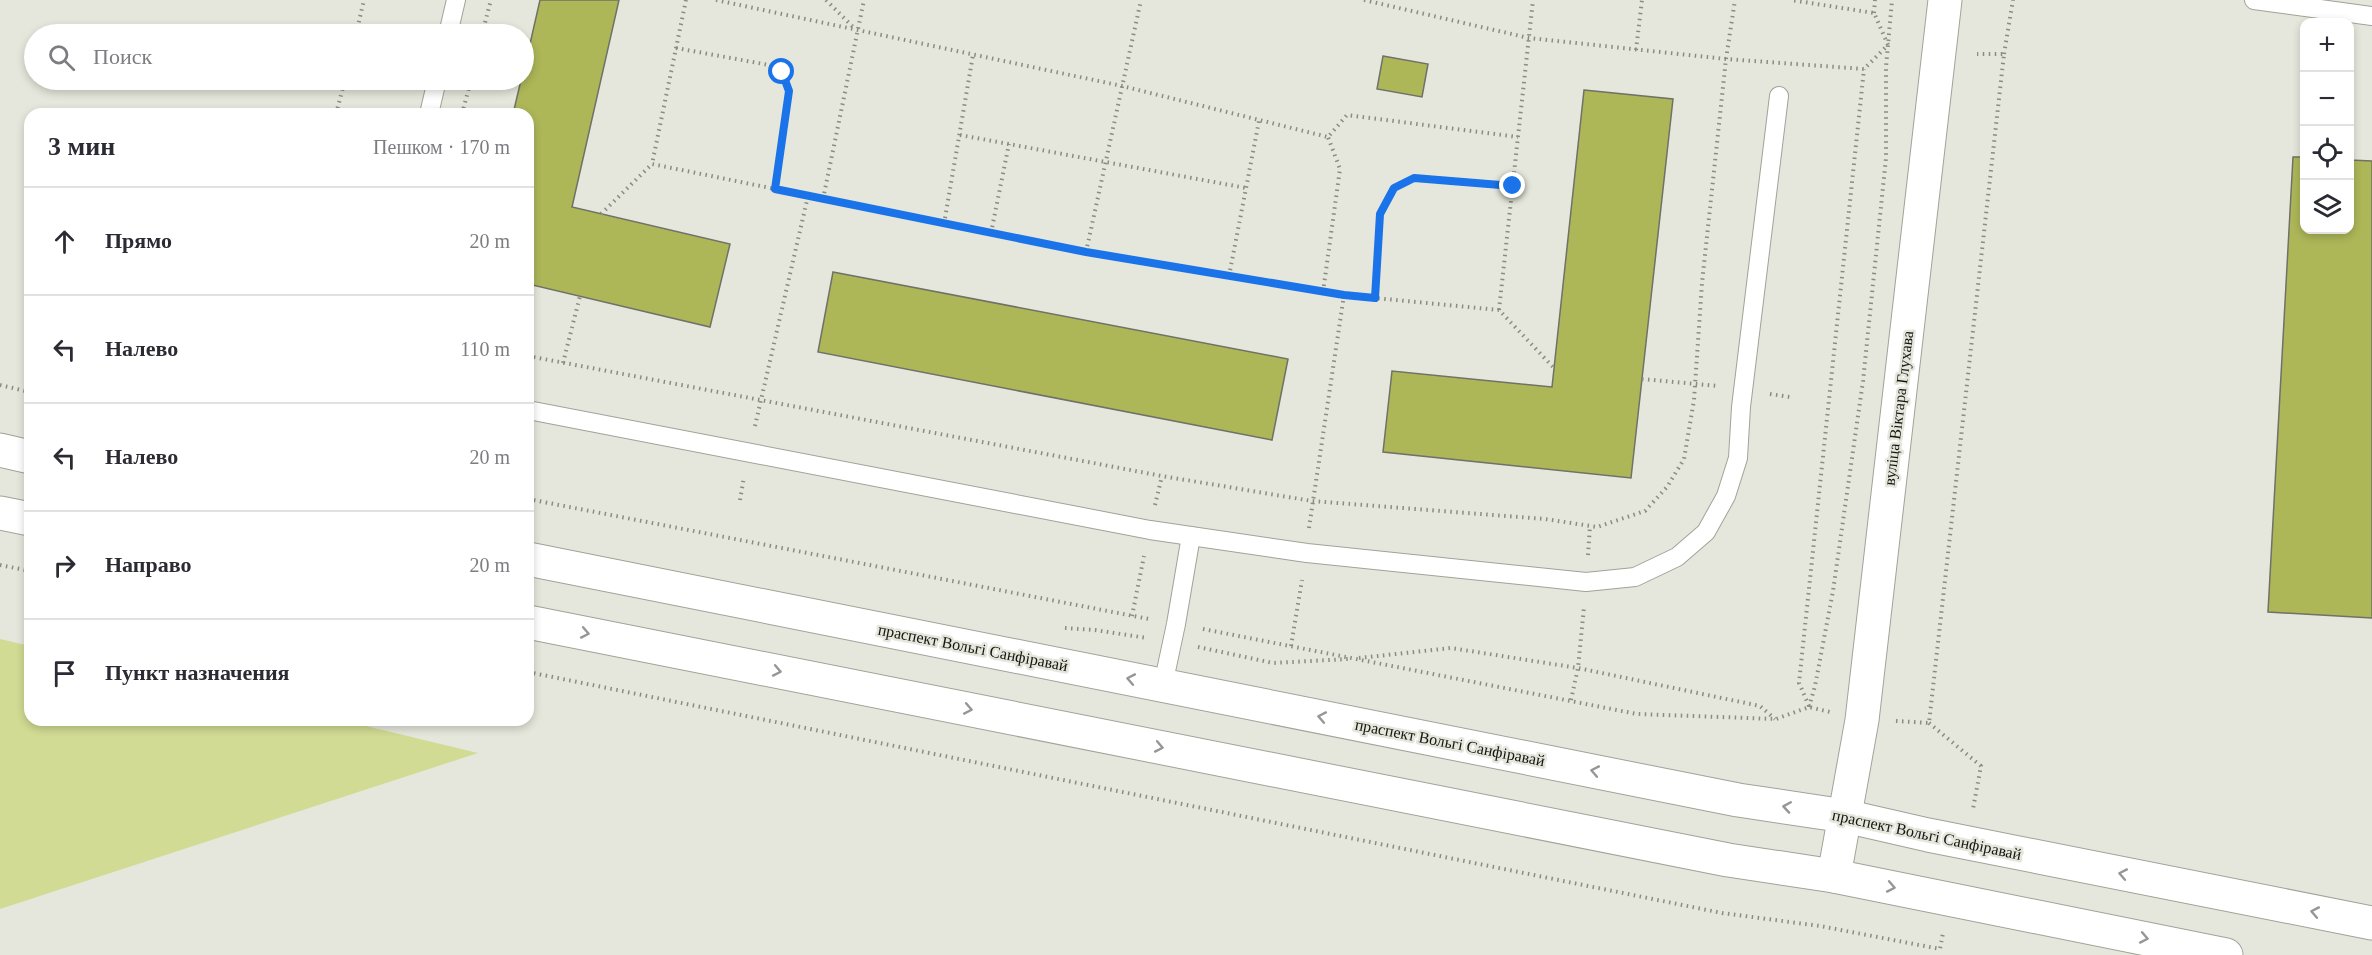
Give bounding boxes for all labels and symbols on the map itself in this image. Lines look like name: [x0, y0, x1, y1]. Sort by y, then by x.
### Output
route start: [768, 58, 794, 84]
route end: [1499, 172, 1525, 198]
street label: вуліца Віктара Глухава: [1881, 330, 1917, 487]
street label: праспект Вольгі Санфіравай: [876, 621, 1070, 675]
one-way arrow: [580, 626, 590, 639]
one-way arrow: [771, 664, 781, 677]
one-way arrow: [1126, 673, 1136, 686]
one-way arrow: [963, 702, 973, 715]
one-way arrow: [1317, 711, 1327, 724]
street label: праспект Вольгі Санфіравай: [1353, 716, 1547, 770]
one-way arrow: [1154, 740, 1164, 753]
one-way arrow: [1591, 765, 1601, 778]
one-way arrow: [1782, 802, 1792, 814]
street label: праспект Вольгі Санфіравай: [1831, 806, 2023, 864]
one-way arrow: [2119, 868, 2129, 881]
one-way arrow: [1886, 880, 1896, 893]
one-way arrow: [2310, 906, 2320, 919]
one-way arrow: [2139, 931, 2149, 944]

